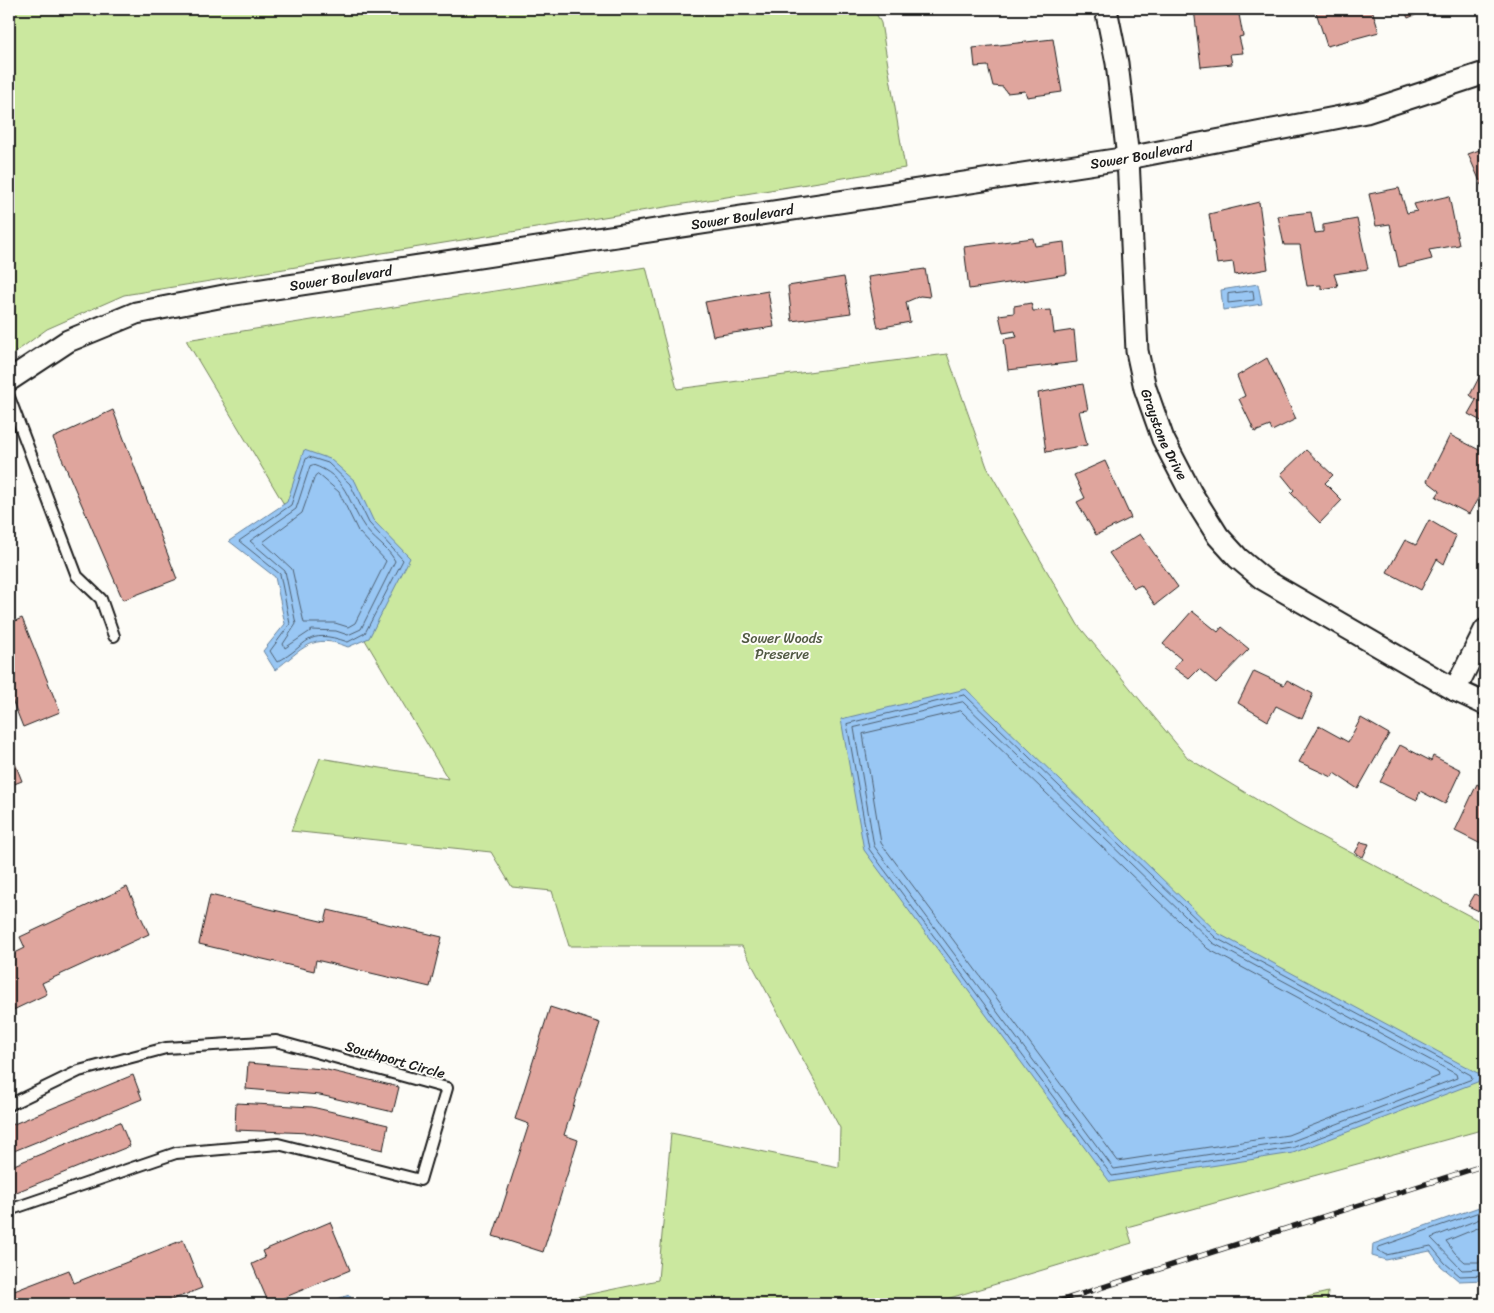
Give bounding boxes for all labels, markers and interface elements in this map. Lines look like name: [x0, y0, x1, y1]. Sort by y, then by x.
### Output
street label: Sower Boulevard: [1088, 133, 1196, 176]
street label: Sower Boulevard: [689, 196, 797, 237]
street label: Sower Boulevard: [288, 258, 395, 298]
street label: Graystone Drive: [1134, 385, 1195, 485]
park label: Sower Woods Preserve: [742, 626, 823, 667]
street label: Southport Circle: [342, 1034, 448, 1086]

